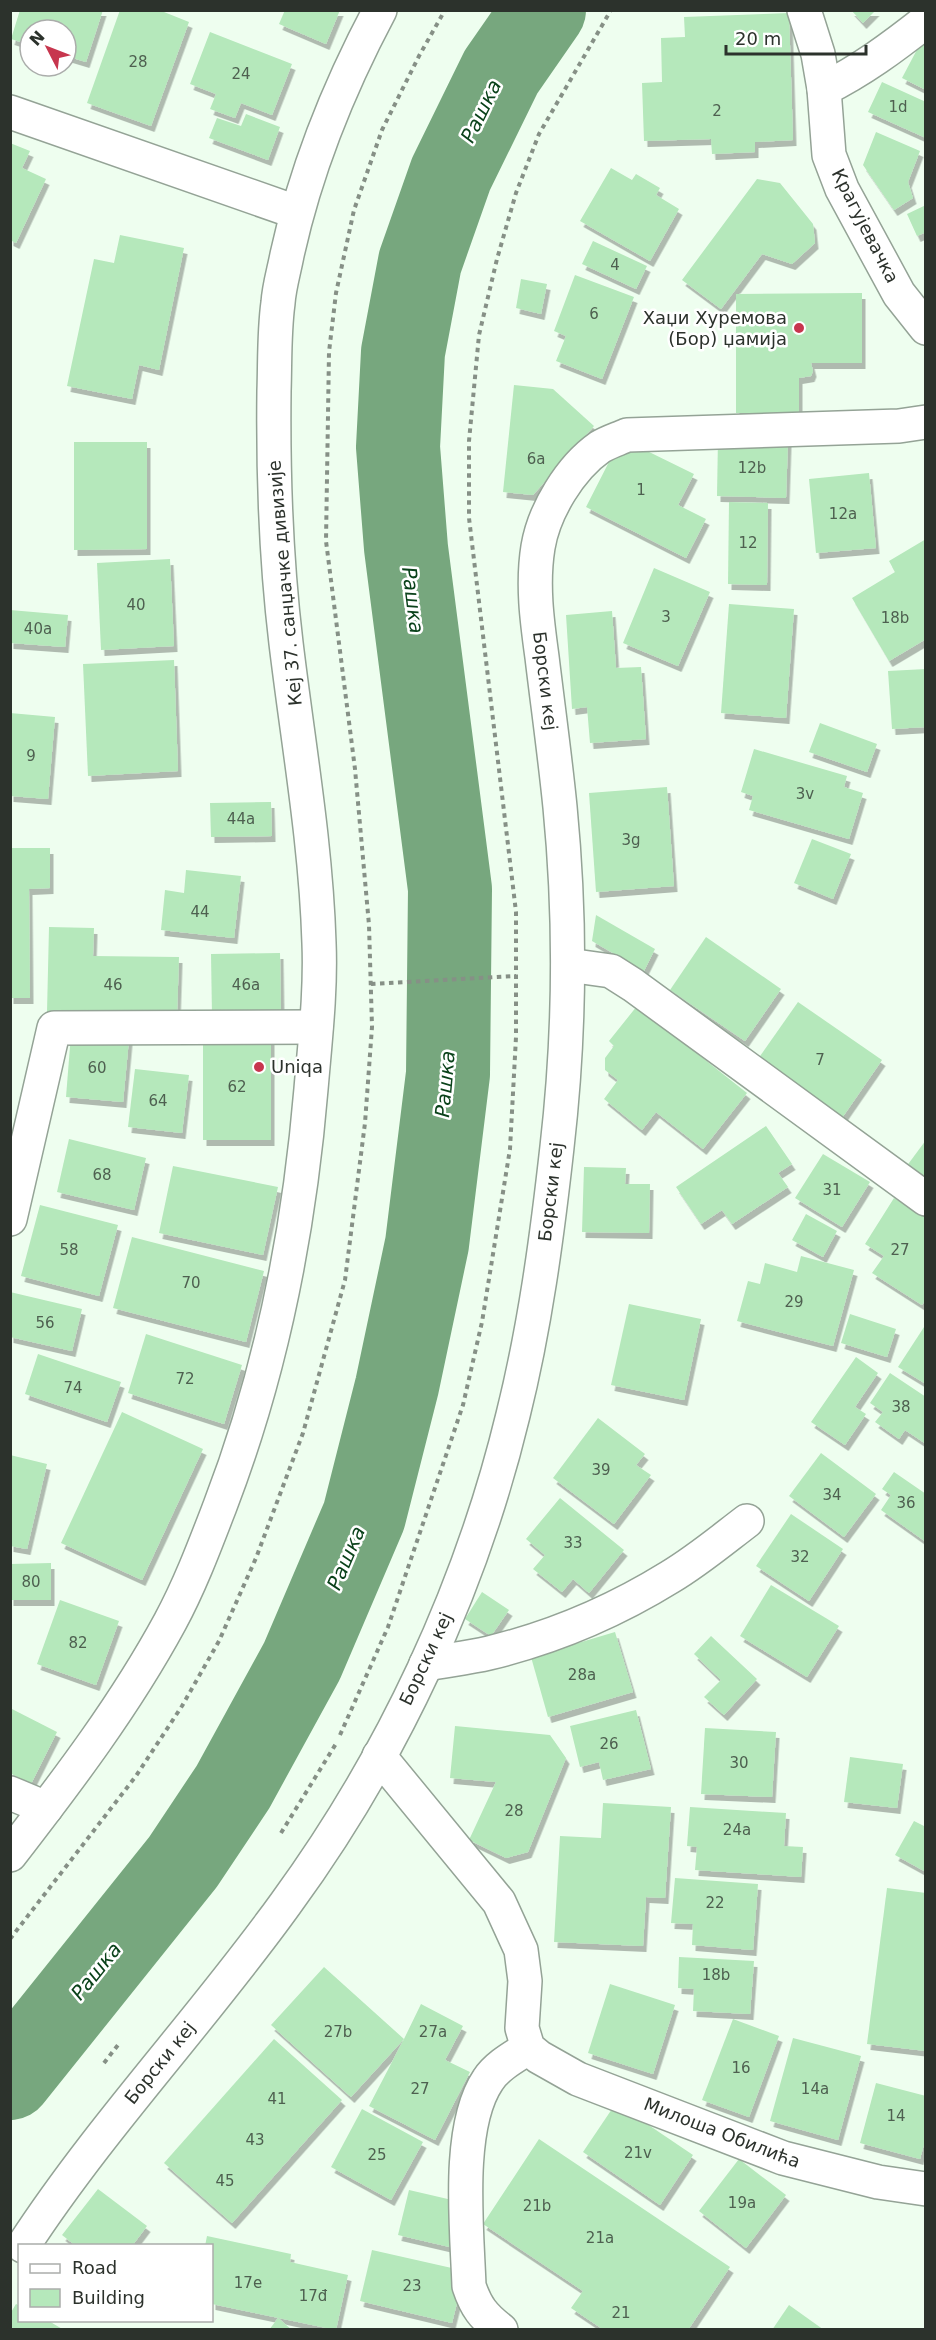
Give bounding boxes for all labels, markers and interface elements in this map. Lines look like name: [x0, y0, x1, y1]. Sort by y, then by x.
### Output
north arrow: [18, 18, 78, 78]
scale bar: [726, 18, 866, 56]
text: N: [26, 27, 49, 50]
text: 20 m: [735, 28, 781, 49]
house number: 28: [128, 53, 148, 71]
house number: 24: [231, 65, 251, 83]
water label: Рашка: [456, 76, 506, 146]
house number: 1d: [888, 98, 908, 116]
house number: 2: [712, 102, 722, 120]
street label: Крагујевачка: [828, 165, 903, 286]
house number: 4: [610, 256, 620, 274]
house number: 6: [589, 305, 599, 323]
place label: Хаџи Хуремова (Бор) џамија: [643, 307, 787, 349]
marker: Хаџи Хуремова (Бор) џамија: [792, 321, 806, 335]
house number: 6a: [527, 450, 545, 468]
street label: Кеј 37. санџачке дивизије: [263, 459, 306, 707]
house number: 12b: [738, 459, 766, 477]
house number: 1: [636, 481, 646, 499]
house number: 12a: [829, 505, 857, 523]
house number: 12: [738, 534, 758, 552]
water label: Рашка: [397, 565, 429, 635]
house number: 40: [126, 596, 146, 614]
house number: 3: [661, 608, 671, 626]
house number: 18b: [881, 609, 909, 627]
house number: 40a: [24, 620, 52, 638]
street label: Борски кеј: [529, 630, 562, 732]
house number: 9: [26, 747, 36, 765]
house number: 3v: [796, 785, 814, 803]
house number: 44a: [227, 810, 255, 828]
house number: 3g: [621, 831, 641, 849]
house number: 44: [190, 903, 210, 921]
house number: 46: [103, 976, 123, 994]
house number: 46a: [232, 976, 260, 994]
water label: Рашка: [430, 1050, 460, 1118]
house number: 7: [815, 1051, 825, 1069]
place label: Uniqa: [271, 1056, 323, 1077]
house number: 60: [87, 1059, 107, 1077]
marker: Uniqa: [252, 1060, 266, 1074]
house number: 62: [227, 1078, 247, 1096]
house number: 64: [148, 1092, 168, 1110]
street label: Борски кеј: [534, 1141, 567, 1243]
house number: 68: [92, 1166, 112, 1184]
house number: 31: [822, 1181, 842, 1199]
house number: 58: [59, 1241, 79, 1259]
house number: 27: [890, 1241, 910, 1259]
house number: 70: [181, 1274, 201, 1292]
house number: 29: [784, 1293, 804, 1311]
house number: 56: [35, 1314, 55, 1332]
house number: 72: [175, 1370, 195, 1388]
house number: 74: [63, 1379, 83, 1397]
house number: 38: [891, 1398, 911, 1416]
house number: 39: [591, 1461, 611, 1479]
house number: 34: [822, 1486, 842, 1504]
house number: 36: [896, 1494, 916, 1512]
water label: Рашка: [322, 1522, 370, 1594]
house number: 33: [563, 1534, 583, 1552]
house number: 32: [790, 1548, 810, 1566]
house number: 80: [21, 1573, 41, 1591]
street label: Борски кеј: [395, 1609, 456, 1709]
house number: 82: [68, 1634, 88, 1652]
house number: 28a: [568, 1666, 596, 1684]
house number: 26: [599, 1735, 619, 1753]
house number: 30: [729, 1754, 749, 1772]
house number: 28: [504, 1802, 524, 1820]
house number: 24a: [723, 1821, 751, 1839]
house number: 22: [705, 1894, 725, 1912]
water label: Рашка: [66, 1937, 126, 2005]
house number: 18b: [702, 1966, 730, 1984]
street label: Борски кеј: [120, 2017, 199, 2108]
house number: 27b: [324, 2023, 352, 2041]
house number: 27a: [419, 2023, 447, 2041]
house number: 16: [731, 2059, 751, 2077]
house number: 27: [410, 2080, 430, 2098]
house number: 14a: [801, 2080, 829, 2098]
house number: 41: [267, 2090, 287, 2108]
street label: Милоша Обилића: [641, 2093, 803, 2172]
house number: 14: [886, 2107, 906, 2125]
house number: 43: [245, 2131, 265, 2149]
house number: 21v: [624, 2144, 652, 2162]
house number: 25: [367, 2146, 387, 2164]
house number: 45: [215, 2172, 235, 2190]
house number: 19a: [728, 2194, 756, 2212]
house number: 21b: [523, 2197, 551, 2215]
house number: 21a: [586, 2229, 614, 2247]
legend: [18, 2244, 213, 2322]
text: Road: [72, 2257, 117, 2278]
house number: 17e: [234, 2274, 262, 2292]
house number: 23: [402, 2277, 422, 2295]
text: Building: [72, 2287, 145, 2308]
house number: 17đ: [299, 2287, 328, 2305]
house number: 21: [611, 2304, 631, 2322]

